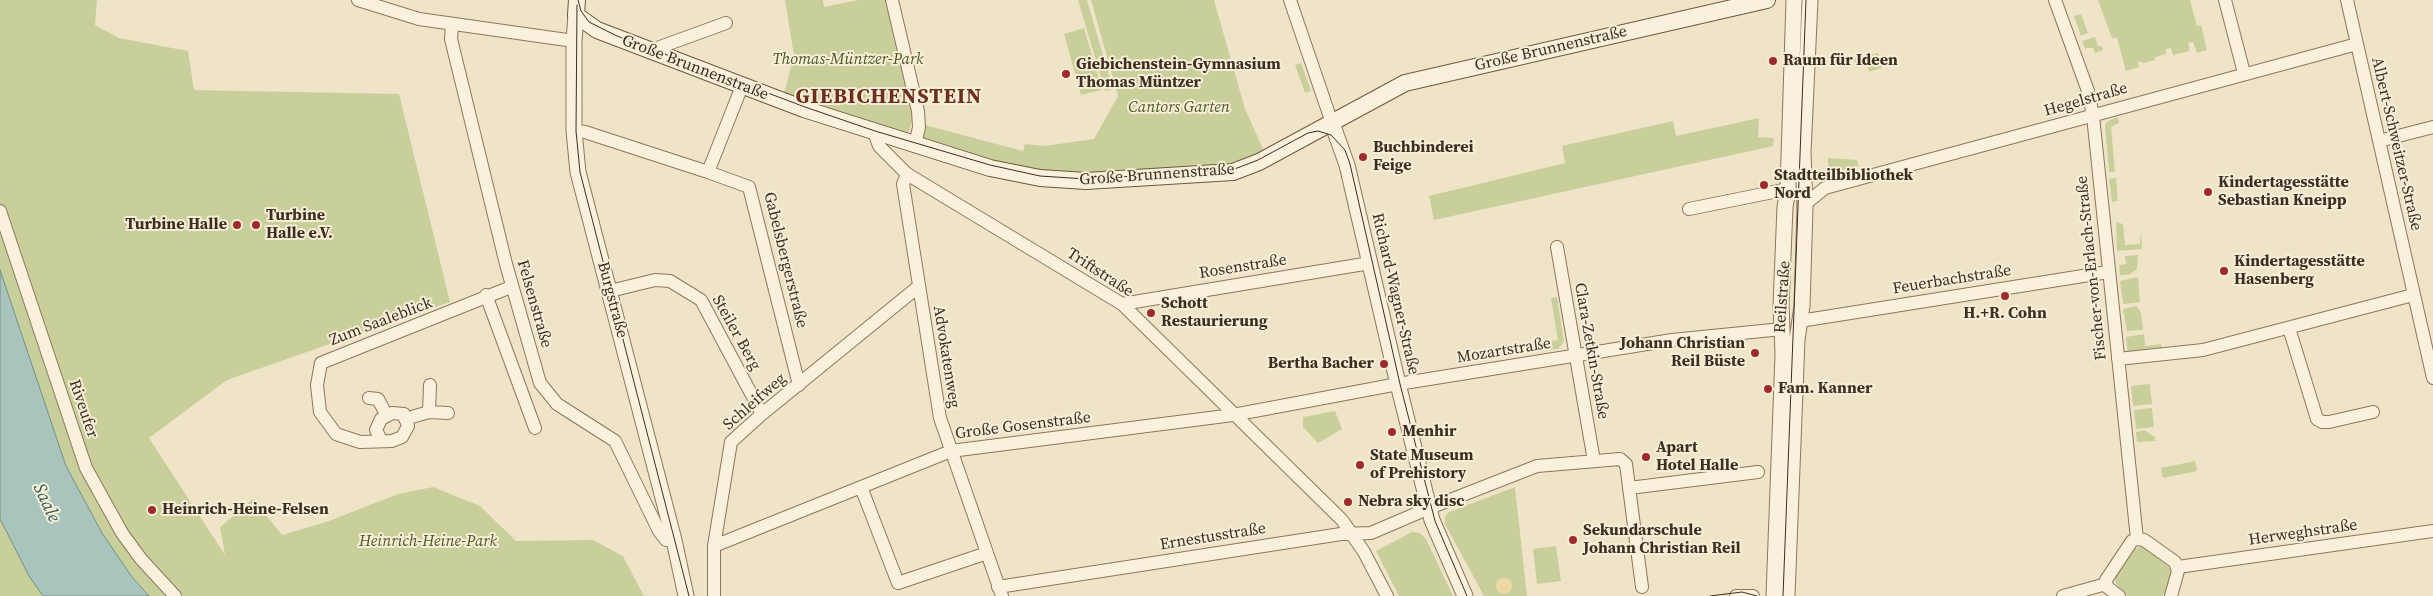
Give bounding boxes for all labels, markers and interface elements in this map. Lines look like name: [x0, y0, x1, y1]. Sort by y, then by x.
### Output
street label: Große Brunnenstraße: [1473, 22, 1629, 76]
street label: Große Brunnenstraße: [619, 31, 771, 105]
park label: Thomas-Müntzer-Park: [772, 50, 924, 70]
place label: Raum für Ideen: [1783, 51, 1898, 71]
place label: Giebichenstein-Gymnasium Thomas Müntzer: [1076, 55, 1281, 93]
marker: Raum für Ideen: [1767, 55, 1779, 67]
street label: Albert-Schweitzer-Straße: [2367, 55, 2425, 233]
marker: Giebichenstein-Gymnasium Thomas Müntzer: [1060, 68, 1072, 80]
street label: Hegelstraße: [2042, 79, 2130, 121]
district label: GIEBICHENSTEIN: [794, 85, 984, 111]
park label: Cantors Garten: [1128, 98, 1230, 118]
place label: Buchbinderei Feige: [1373, 138, 1474, 176]
marker: Buchbinderei Feige: [1357, 151, 1369, 163]
street label: Große Brunnenstraße: [1079, 160, 1235, 190]
place label: Stadtteilbibliothek Nord: [1774, 166, 1913, 204]
place label: Kindertagesstätte Sebastian Kneipp: [2218, 173, 2349, 211]
street label: Fischer-von-Erlach-Straße: [2073, 175, 2111, 361]
marker: Stadtteilbibliothek Nord: [1758, 179, 1770, 191]
marker: Kindertagesstätte Sebastian Kneipp: [2202, 186, 2214, 198]
street label: Gabelsbergerstraße: [759, 190, 811, 330]
place label: Turbine Halle e.V.: [266, 206, 333, 244]
street label: Richard-Wagner-Straße: [1367, 211, 1423, 377]
place label: Turbine Halle: [125, 215, 227, 235]
marker: Turbine Halle: [231, 219, 243, 231]
marker: Turbine Halle e.V.: [250, 219, 262, 231]
street label: Triftstraße: [1063, 244, 1137, 302]
street label: Rosenstraße: [1198, 251, 1288, 283]
place label: Kindertagesstätte Hasenberg: [2234, 252, 2365, 290]
street label: Felsenstraße: [512, 258, 556, 350]
street label: Burgstraße: [593, 260, 631, 340]
street label: Reilstraße: [1771, 260, 1795, 334]
street label: Feuerbachstraße: [1891, 261, 2013, 299]
marker: Kindertagesstätte Hasenberg: [2218, 265, 2230, 277]
street label: Clara-Zetkin-Straße: [1570, 281, 1612, 421]
marker: H.+R. Cohn: [1999, 290, 2011, 302]
street label: Steiler Berg: [708, 292, 764, 374]
street label: Zum Saaleblick: [327, 294, 435, 350]
place label: Schott Restaurierung: [1161, 294, 1268, 332]
street label: Advokatenweg: [928, 304, 964, 410]
place label: H.+R. Cohn: [1963, 304, 2047, 324]
marker: Schott Restaurierung: [1145, 307, 1157, 319]
street label: Mozartstraße: [1456, 334, 1552, 368]
place label: Johann Christian Reil Büste: [1620, 334, 1745, 372]
marker: Johann Christian Reil Büste: [1749, 347, 1761, 359]
place label: Bertha Bacher: [1268, 354, 1374, 374]
marker: Bertha Bacher: [1378, 358, 1390, 370]
street label: Schleifweg: [720, 369, 790, 435]
street label: Riveufer: [64, 377, 102, 441]
place label: Fam. Kanner: [1778, 379, 1873, 399]
marker: Fam. Kanner: [1762, 383, 1774, 395]
street label: Große Gosenstraße: [954, 408, 1092, 444]
place label: Menhir: [1402, 422, 1456, 442]
marker: Menhir: [1386, 426, 1398, 438]
place label: Apart Hotel Halle: [1656, 438, 1738, 476]
place label: State Museum of Prehistory: [1370, 446, 1474, 484]
marker: Apart Hotel Halle: [1640, 451, 1652, 463]
marker: State Museum of Prehistory: [1354, 459, 1366, 471]
water label: Saale: [28, 480, 64, 526]
place label: Nebra sky disc: [1358, 492, 1464, 512]
marker: Nebra sky disc: [1342, 496, 1354, 508]
place label: Heinrich-Heine-Felsen: [162, 500, 329, 520]
marker: Heinrich-Heine-Felsen: [146, 504, 158, 516]
street label: Herweghstraße: [2247, 516, 2359, 550]
street label: Ernestusstraße: [1159, 519, 1267, 555]
place label: Sekundarschule Johann Christian Reil: [1583, 521, 1741, 559]
park label: Heinrich-Heine-Park: [359, 532, 497, 552]
marker: Sekundarschule Johann Christian Reil: [1567, 534, 1579, 546]

